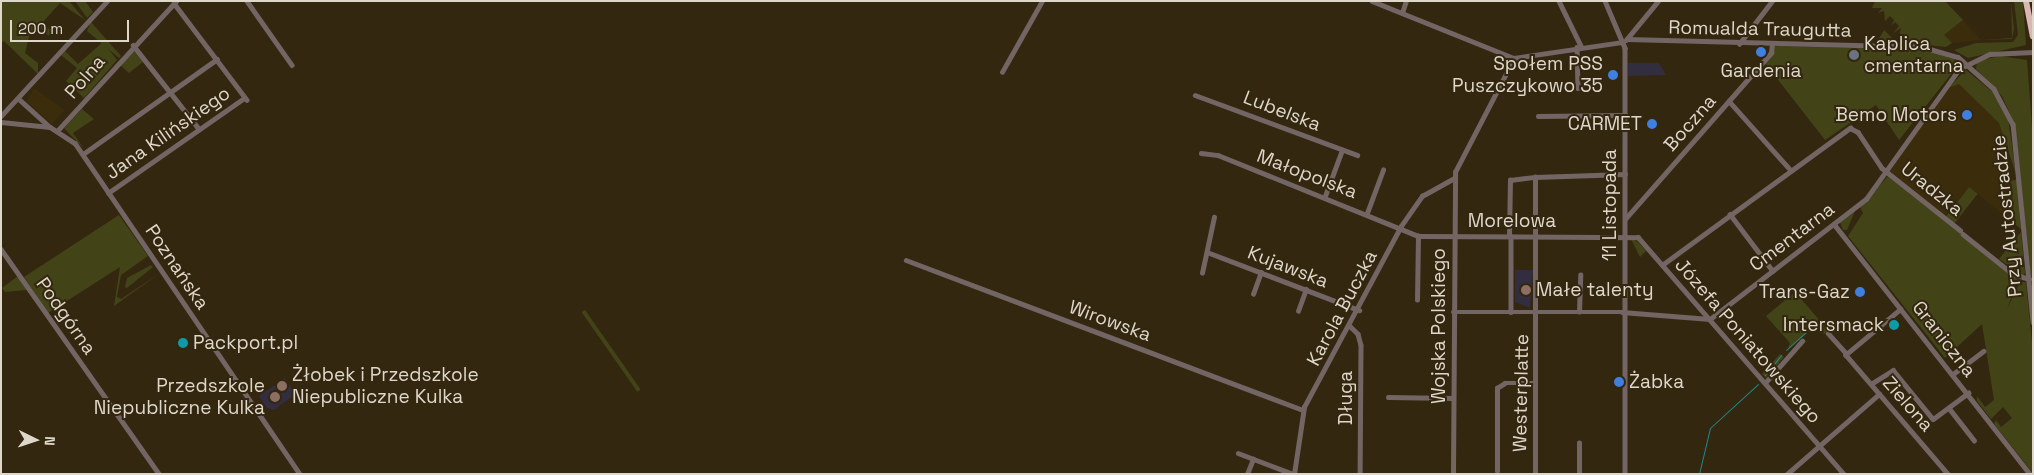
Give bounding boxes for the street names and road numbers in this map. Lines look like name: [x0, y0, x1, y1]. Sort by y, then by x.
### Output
street label: Romualda Traugutta: [1668, 16, 1852, 42]
street label: Polna: [60, 51, 110, 103]
street label: Jana Kilińskiego: [101, 82, 235, 184]
street label: Lubelska: [1240, 86, 1324, 136]
street label: Boczna: [1659, 90, 1721, 156]
street label: Przy Autostradzie: [1987, 134, 2027, 298]
street label: Małopolska: [1254, 144, 1360, 204]
street label: 11 Listopada: [1599, 149, 1621, 261]
street label: Uradzka: [1896, 157, 1968, 221]
street label: Cmentarna: [1745, 198, 1839, 276]
street label: Morelowa: [1468, 210, 1556, 232]
street label: Poznańska: [140, 220, 214, 314]
street label: Kujawska: [1244, 241, 1332, 293]
street label: Karola Buczka: [1302, 246, 1382, 370]
street label: Wojska Polskiego: [1428, 248, 1450, 404]
street label: Józefa Poniatowskiego: [1670, 254, 1826, 428]
street label: Podgórna: [31, 273, 101, 359]
street label: Wirowska: [1066, 296, 1154, 346]
street label: Graniczna: [1907, 296, 1981, 382]
street label: Westerplatte: [1509, 334, 1533, 452]
street label: Długa: [1335, 371, 1357, 425]
street label: Zielona: [1878, 372, 1938, 436]

